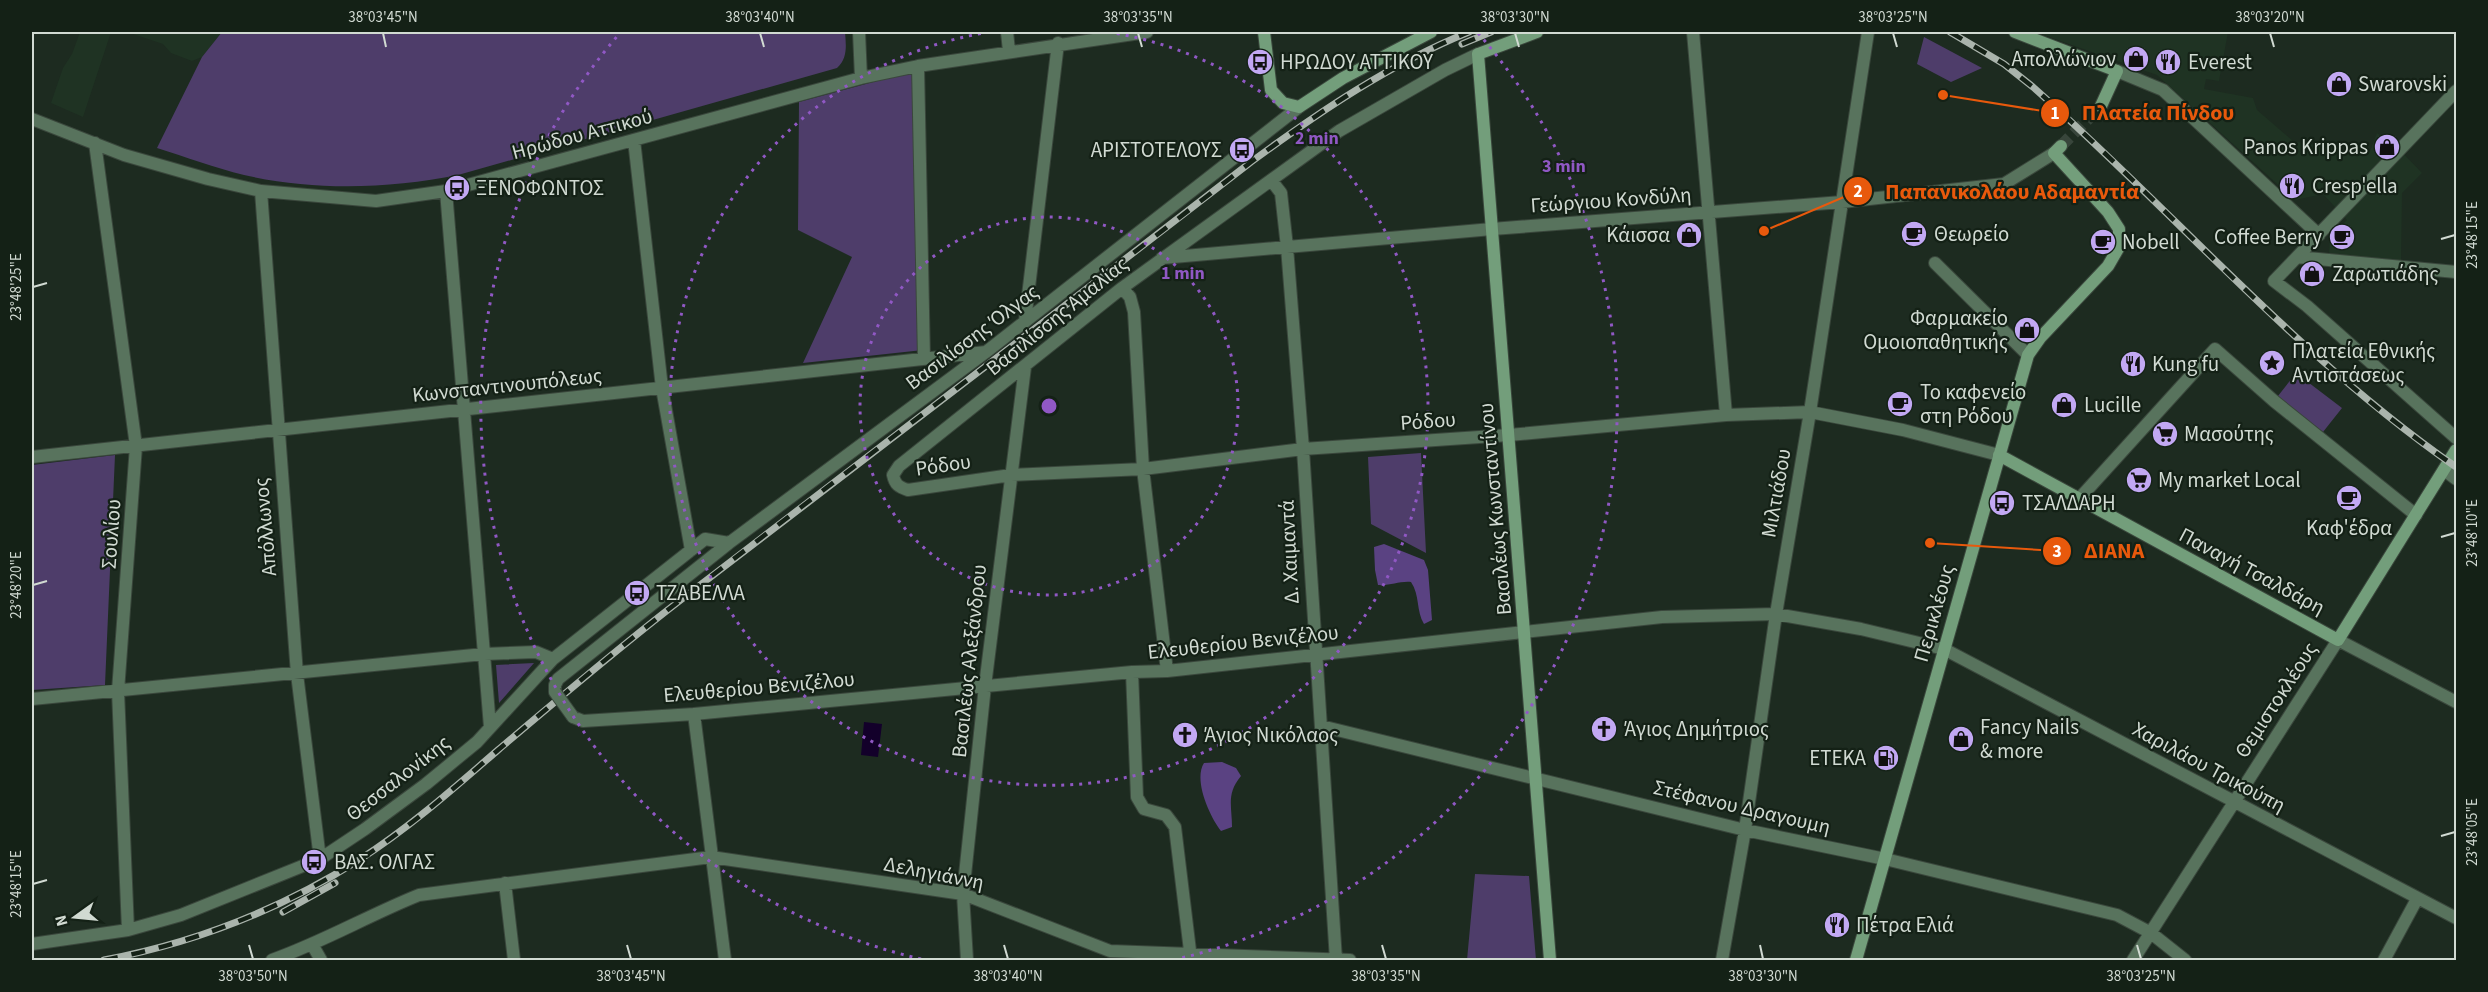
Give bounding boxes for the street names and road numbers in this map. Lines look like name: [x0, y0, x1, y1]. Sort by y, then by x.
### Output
street label: Ηρώδου Αττικού: [508, 101, 656, 167]
street label: Γεώργιου Κονδύλη: [1530, 179, 1692, 221]
street label: Βασιλίσσης Αμαλίας: [979, 249, 1135, 383]
street label: Βασιλίσσης Όλγας: [899, 277, 1045, 397]
street label: Κωνσταντινουπόλεως: [411, 360, 603, 410]
street label: Βασιλέως Κωνσταντίνου: [1471, 402, 1519, 616]
street label: Ρόδου: [1399, 404, 1457, 438]
street label: Ρόδου: [913, 446, 973, 484]
street label: Μιλτιάδου: [1753, 446, 1799, 540]
street label: Απόλλωνος: [246, 477, 284, 577]
street label: Σουλίου: [94, 498, 128, 570]
street label: Δ. Χαιμαντά: [1271, 499, 1307, 605]
street label: Παναγή Τσαλδάρη: [2174, 520, 2330, 622]
street label: Περικλέους: [1906, 561, 1962, 665]
street label: Βασιλέως Αλεξάνδρου: [944, 563, 994, 759]
street label: Ελευθερίου Βενιζέλου: [1146, 617, 1340, 667]
street label: Θεμιστοκλέους: [2227, 636, 2325, 764]
street label: Ελευθερίου Βενιζέλου: [662, 664, 856, 710]
street label: Χαριλάου Τρικούπη: [2127, 714, 2291, 820]
street label: Θεσσαλονίκης: [340, 728, 456, 828]
street label: Στέφανου Δραγουμη: [1650, 772, 1834, 842]
street label: Δεληγιάννη: [881, 849, 987, 897]

